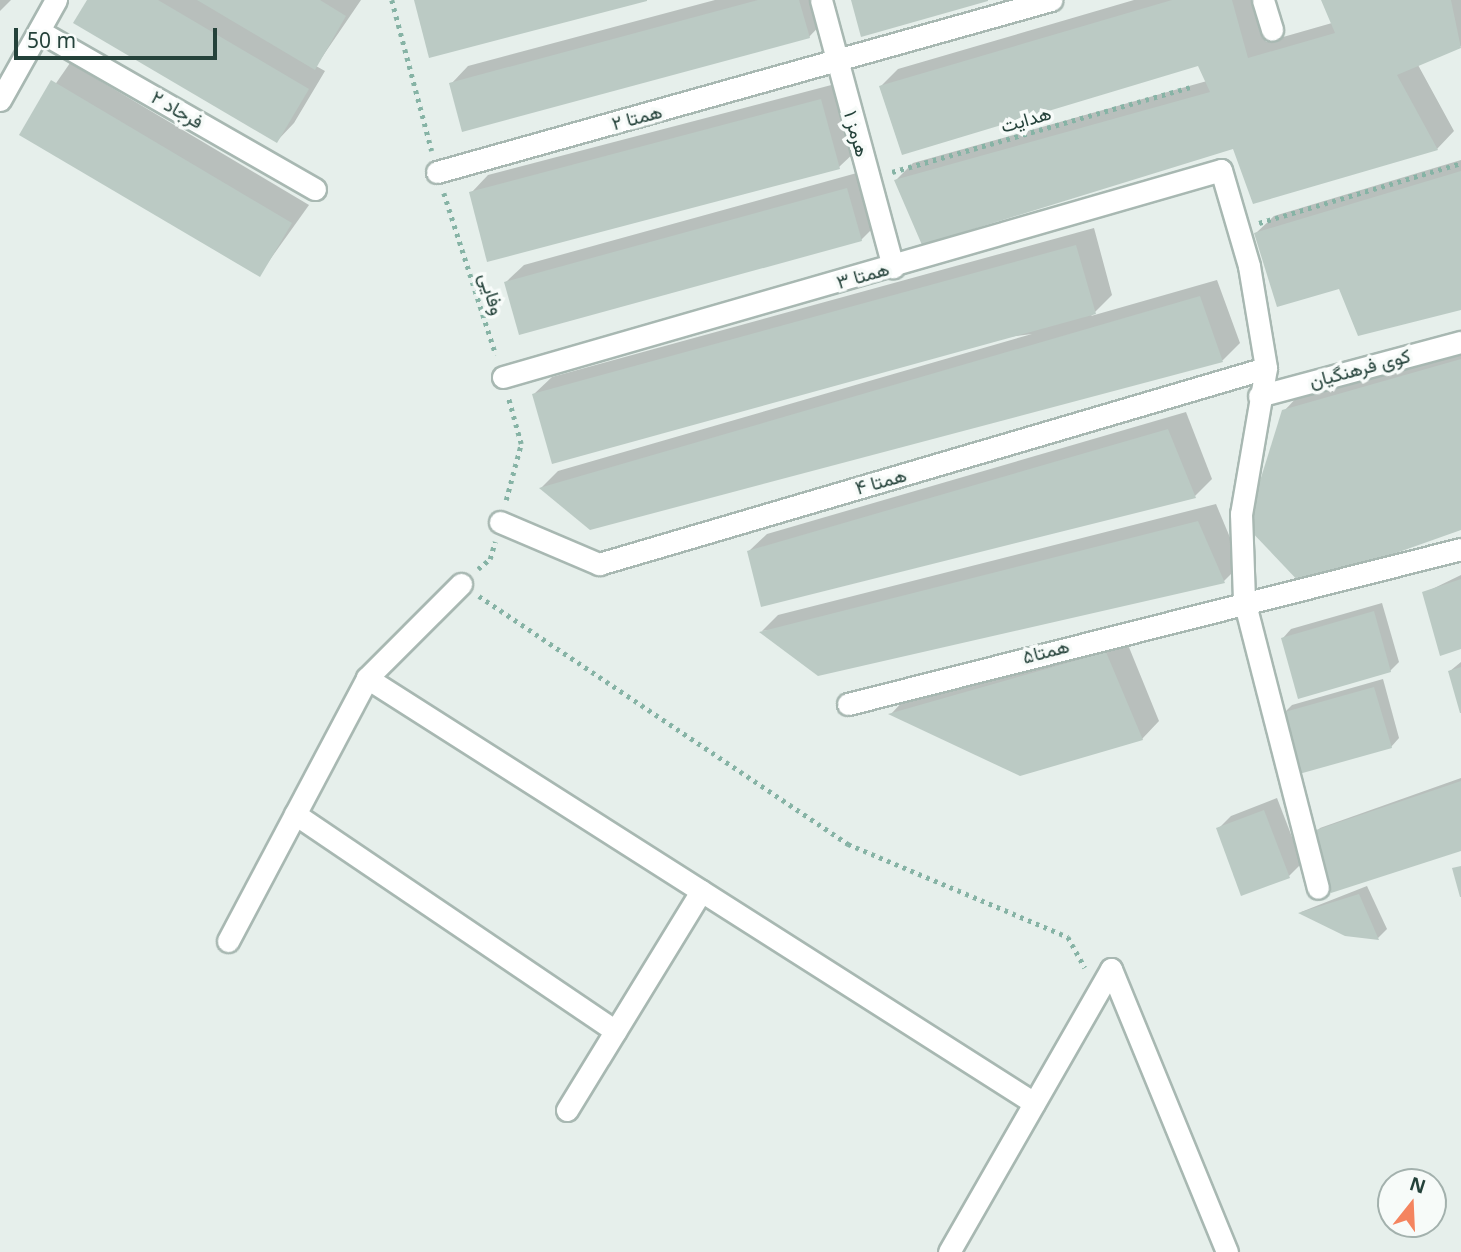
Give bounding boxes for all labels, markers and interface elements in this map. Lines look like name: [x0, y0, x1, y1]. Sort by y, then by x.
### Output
scale bar: [18, 14, 220, 58]
text: 50 m: [27, 26, 76, 54]
street label: فرجاد ۲: [147, 86, 207, 134]
street label: همتا ۲: [609, 100, 665, 136]
street label: هدایت: [998, 102, 1054, 138]
street label: هرمز ۱: [839, 108, 873, 160]
street label: همتا ۳: [834, 258, 892, 294]
street label: وفایی: [474, 270, 508, 318]
street label: کوی فرهنگیان: [1307, 345, 1413, 393]
street label: همتا ۴: [853, 464, 909, 500]
street label: همتا۵: [1020, 635, 1072, 669]
north arrow: [1377, 1168, 1447, 1238]
text: N: [1406, 1170, 1429, 1200]

